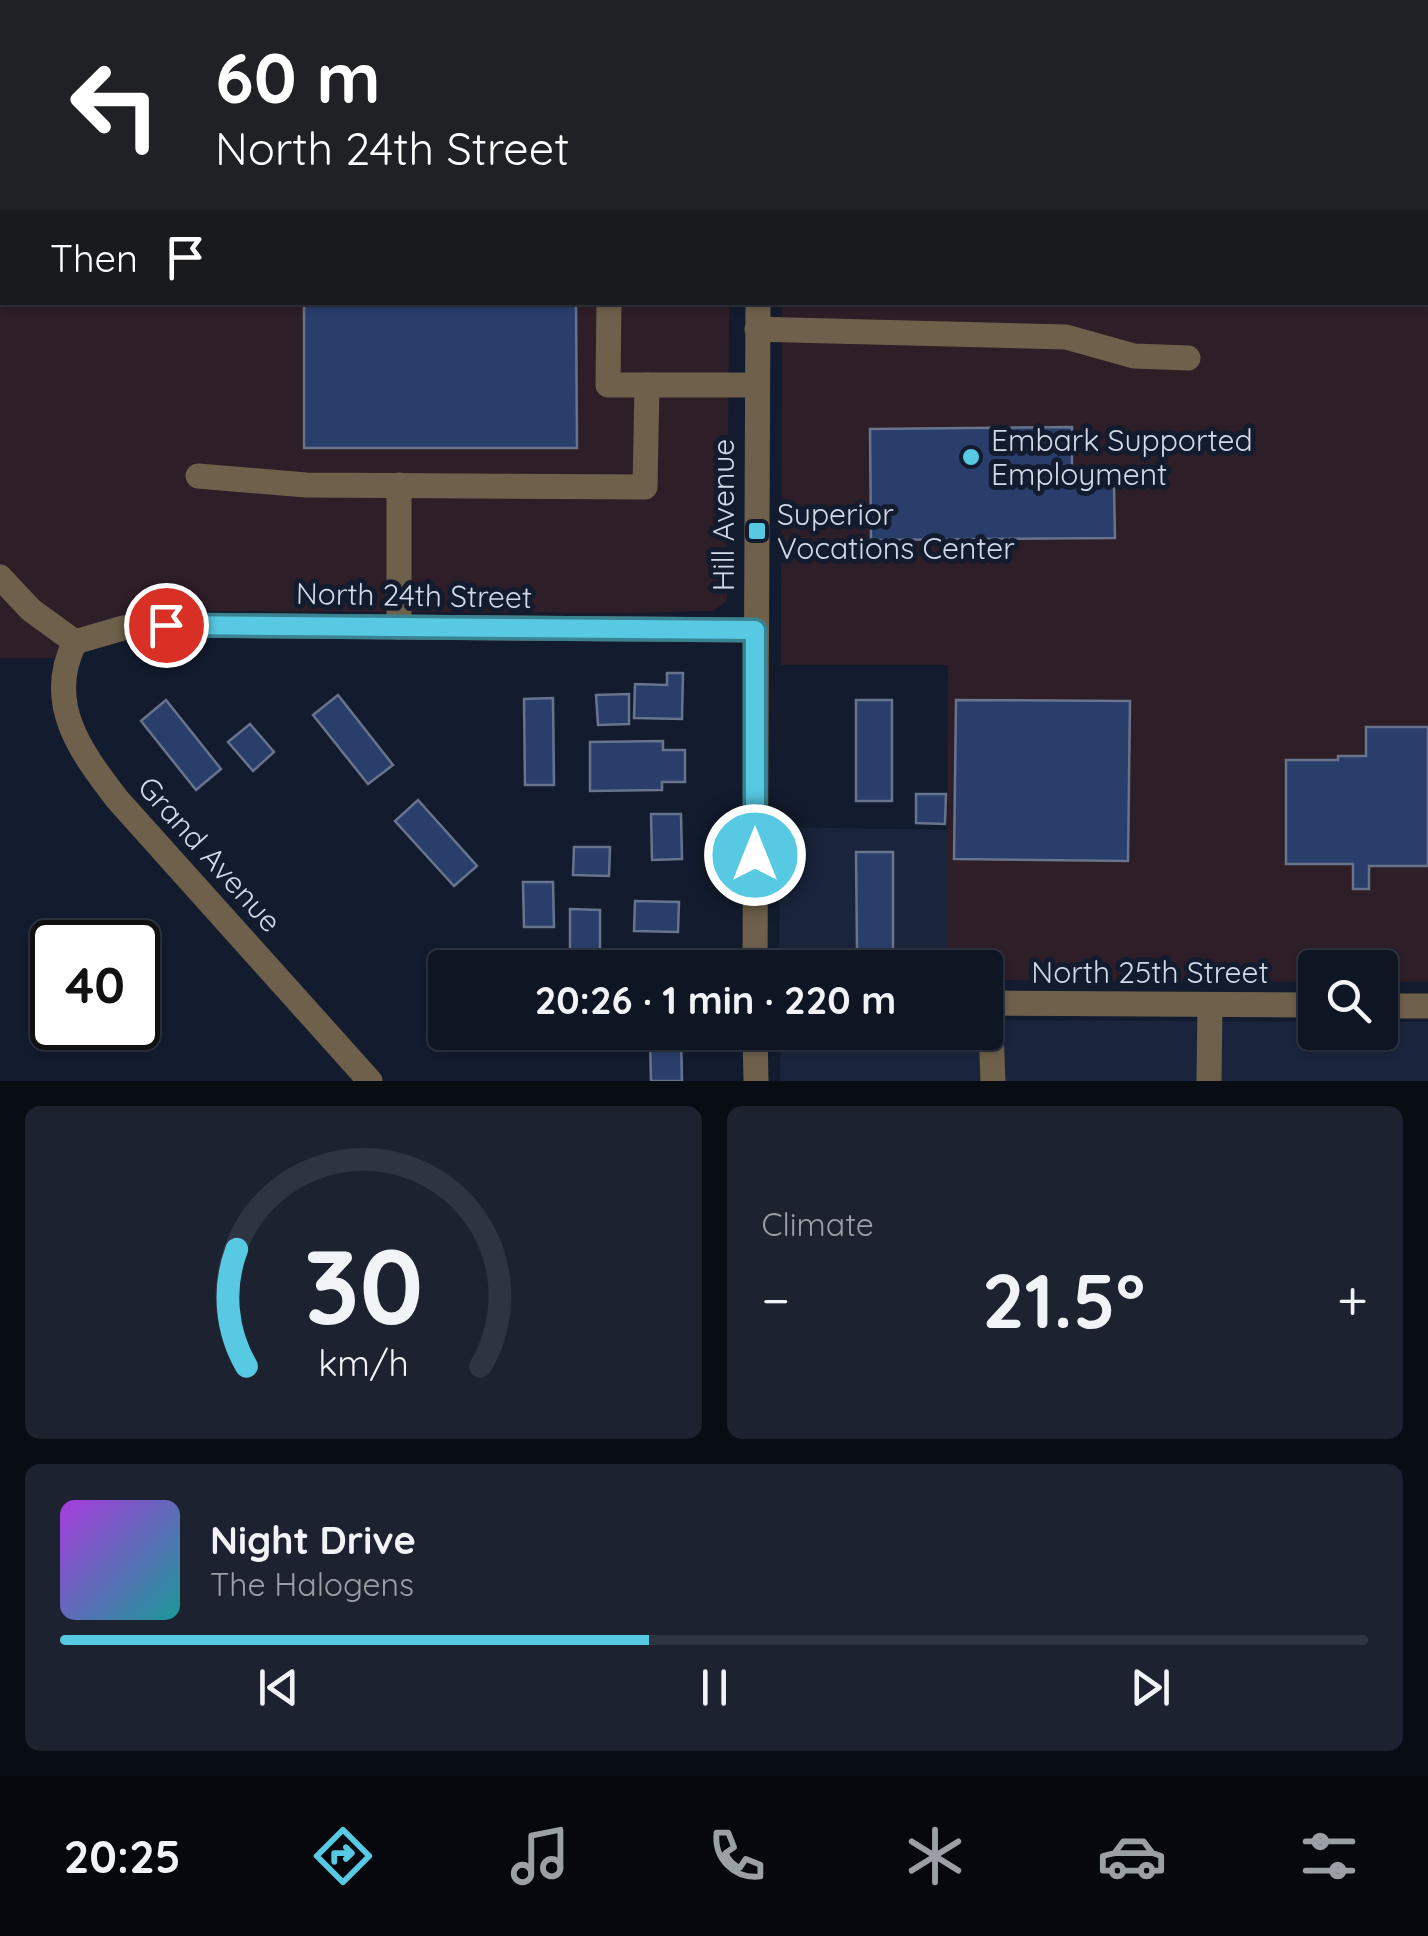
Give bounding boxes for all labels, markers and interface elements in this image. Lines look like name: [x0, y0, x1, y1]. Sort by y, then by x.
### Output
text: 60 m: [215, 33, 381, 121]
icon: left: [50, 40, 180, 170]
text: North 24th Street: [215, 120, 569, 176]
icon: arrive: [158, 230, 213, 285]
text: Then: [50, 234, 138, 282]
place label: Embark Supported Employment: [991, 421, 1253, 493]
street label: Hill Avenue: [704, 439, 742, 591]
marker: Embark Supported Employment: [960, 446, 982, 468]
place label: Superior Vocations Center: [777, 495, 1015, 567]
marker: Superior Vocations Center: [746, 520, 768, 542]
street label: North 24th Street: [296, 574, 532, 616]
pin: [124, 583, 209, 668]
icon: arrive: [139, 598, 194, 653]
street label: Grand Avenue: [130, 768, 290, 940]
position arrow: [703, 803, 807, 907]
speed limit sign: 40: [30, 920, 160, 1050]
map controls: [1298, 950, 1398, 1050]
button: search: [1298, 950, 1398, 1050]
street label: North 25th Street: [1031, 953, 1269, 991]
text: 20:26 · 1 min · 220 m: [535, 976, 896, 1024]
text: Climate: [762, 1204, 874, 1244]
text: 30: [303, 1220, 423, 1350]
text: 21.5°: [982, 1253, 1145, 1347]
text: −: [762, 1265, 790, 1334]
text: +: [1337, 1265, 1368, 1334]
text: km/h: [318, 1340, 409, 1385]
text: Night Drive: [210, 1516, 416, 1564]
text: The Halogens: [210, 1564, 414, 1604]
icon: previous: [251, 1660, 306, 1715]
icon: pause: [687, 1660, 742, 1715]
icon: next: [1123, 1660, 1178, 1715]
icon: directions: [308, 1821, 378, 1891]
icon: music: [505, 1821, 575, 1891]
icon: phone: [702, 1821, 772, 1891]
icon: climate: [900, 1821, 970, 1891]
icon: car: [1097, 1821, 1167, 1891]
icon: filters: [1294, 1821, 1364, 1891]
text: 20:25: [64, 1828, 181, 1884]

